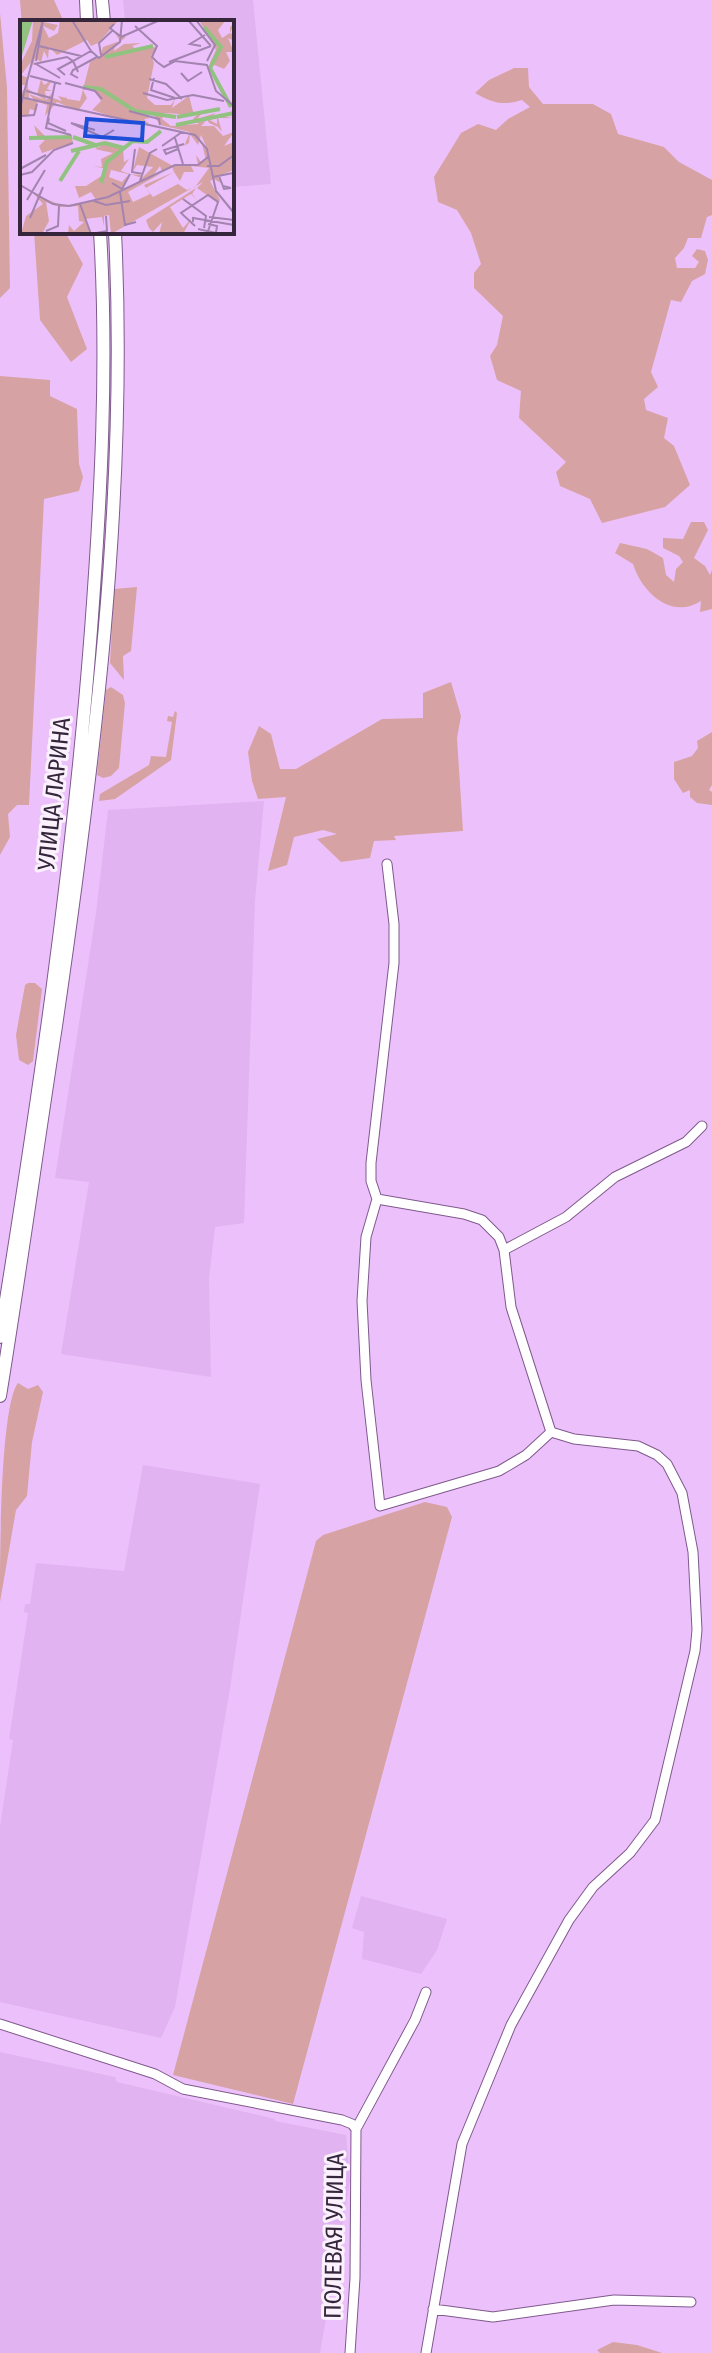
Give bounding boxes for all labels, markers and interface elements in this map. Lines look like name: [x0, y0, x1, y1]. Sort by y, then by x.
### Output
inset map: [20, 20, 234, 234]
street label: УЛИЦА ЛАРИНА: [32, 716, 76, 873]
street label: ПОЛЕВАЯ УЛИЦА: [319, 2152, 349, 2319]

